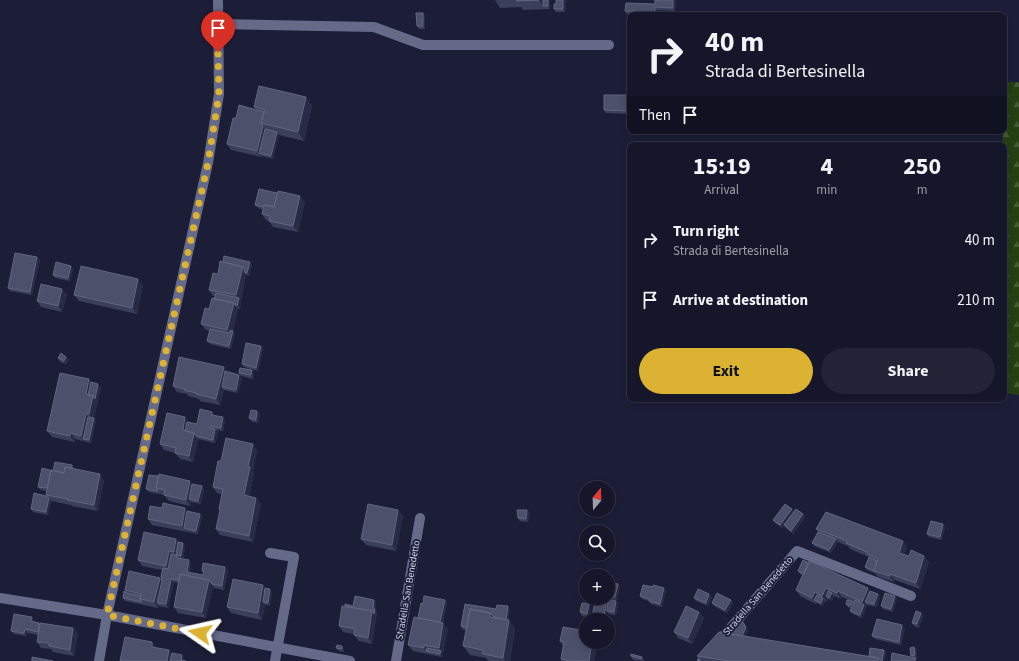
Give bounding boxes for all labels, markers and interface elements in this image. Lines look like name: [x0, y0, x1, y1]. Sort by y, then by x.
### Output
pin: [201, 11, 235, 52]
icon: arrive: [207, 17, 229, 39]
text: 40 m: [705, 22, 764, 62]
icon: right: [639, 28, 691, 80]
text: Strada di Bertesinella: [705, 59, 865, 84]
icon: arrive: [679, 104, 701, 126]
text: Then: [639, 105, 671, 126]
text: 15:19: [693, 149, 751, 184]
text: 4: [821, 149, 833, 184]
text: 250: [903, 149, 941, 184]
text: Arrival: [704, 181, 739, 199]
text: min: [816, 181, 837, 199]
text: m: [917, 181, 928, 199]
text: Turn right: [673, 221, 739, 242]
icon: right: [639, 229, 661, 251]
text: 40 m: [965, 230, 995, 251]
text: Strada di Bertesinella: [673, 242, 789, 260]
icon: arrive: [639, 289, 661, 311]
text: Arrive at destination: [673, 290, 808, 311]
text: 210 m: [957, 290, 995, 311]
button: Exit: [639, 348, 813, 394]
button: Share: [821, 348, 995, 394]
north arrow: [579, 481, 615, 517]
map controls: [579, 481, 615, 649]
button: search: [579, 525, 615, 561]
street label: Stradella San Benedetto: [392, 539, 424, 641]
street label: Stradella San Benedetto: [720, 553, 796, 639]
button: +: [579, 569, 615, 605]
position arrow: [179, 612, 221, 654]
button: −: [579, 613, 615, 649]

